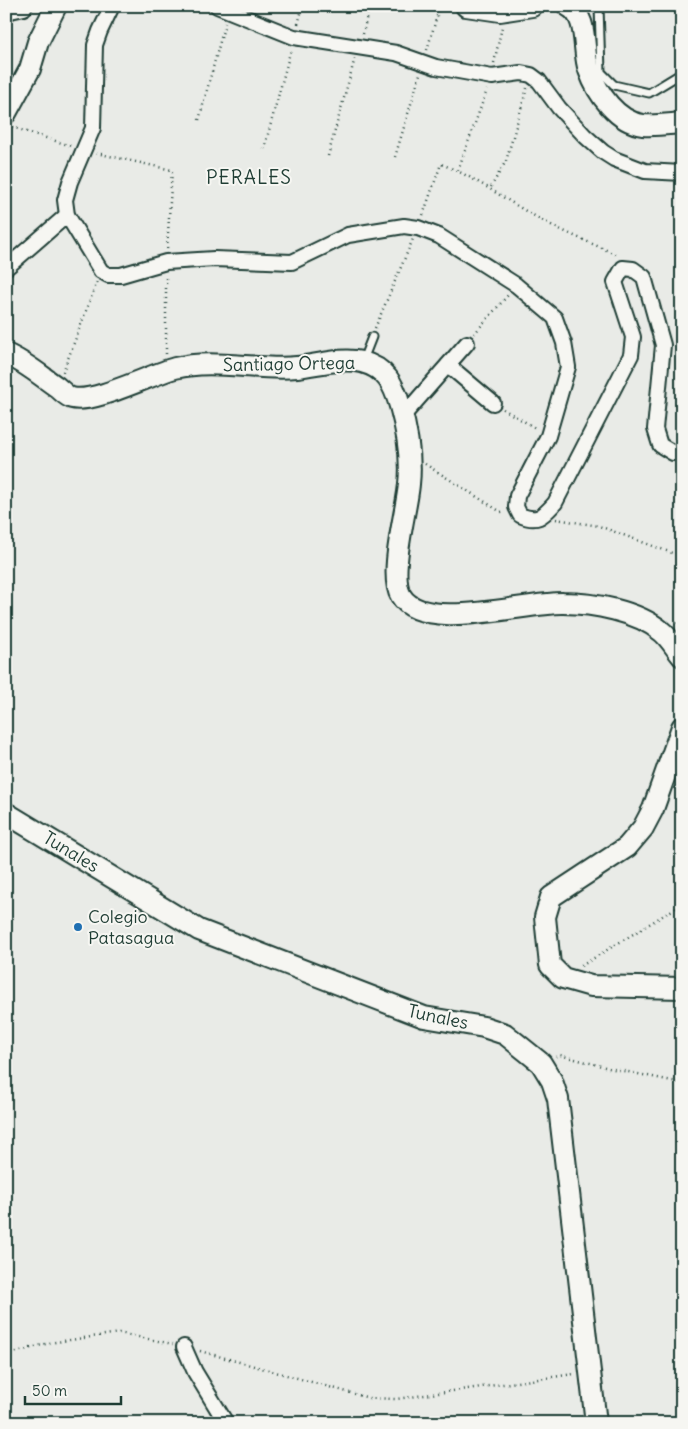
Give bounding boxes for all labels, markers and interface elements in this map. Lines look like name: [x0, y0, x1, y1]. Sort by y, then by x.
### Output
district label: PERALES: [206, 165, 292, 189]
street label: Santiago Ortega: [223, 351, 355, 376]
street label: Tunales: [39, 826, 103, 877]
place label: Colegio Patasagua: [88, 905, 174, 949]
marker: Colegio Patasagua: [72, 921, 84, 933]
street label: Tunales: [406, 999, 470, 1034]
scale bar: [25, 1374, 121, 1406]
text: 50 m: [32, 1381, 67, 1400]

